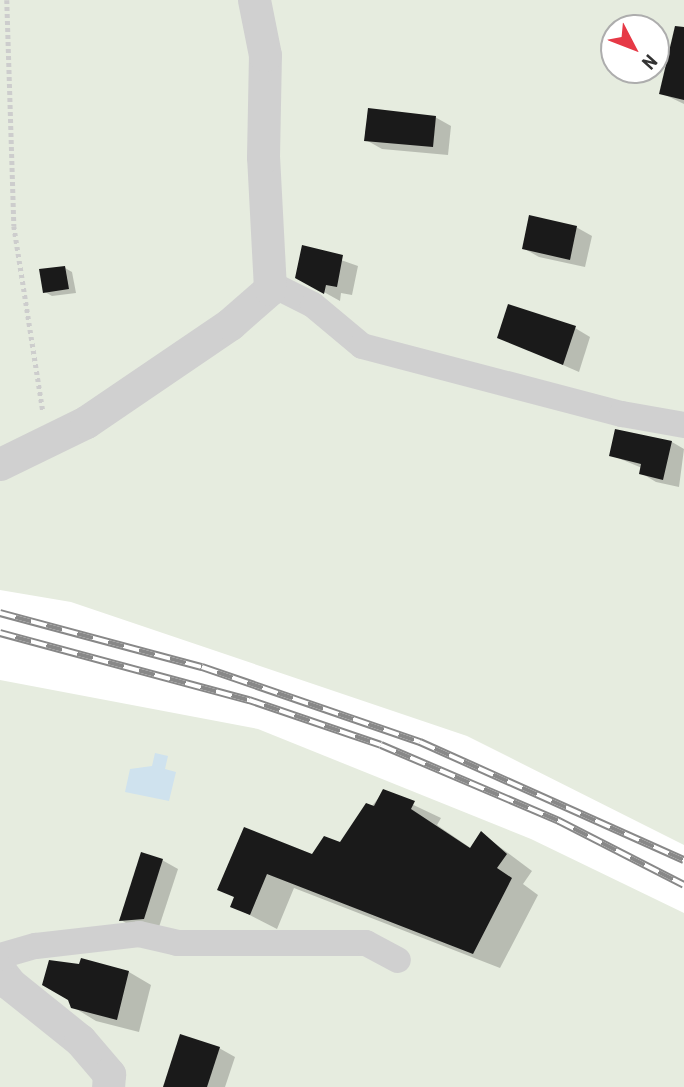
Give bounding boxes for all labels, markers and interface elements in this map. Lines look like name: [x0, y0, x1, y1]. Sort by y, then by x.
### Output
north arrow: [600, 14, 670, 84]
text: N: [637, 50, 662, 74]

